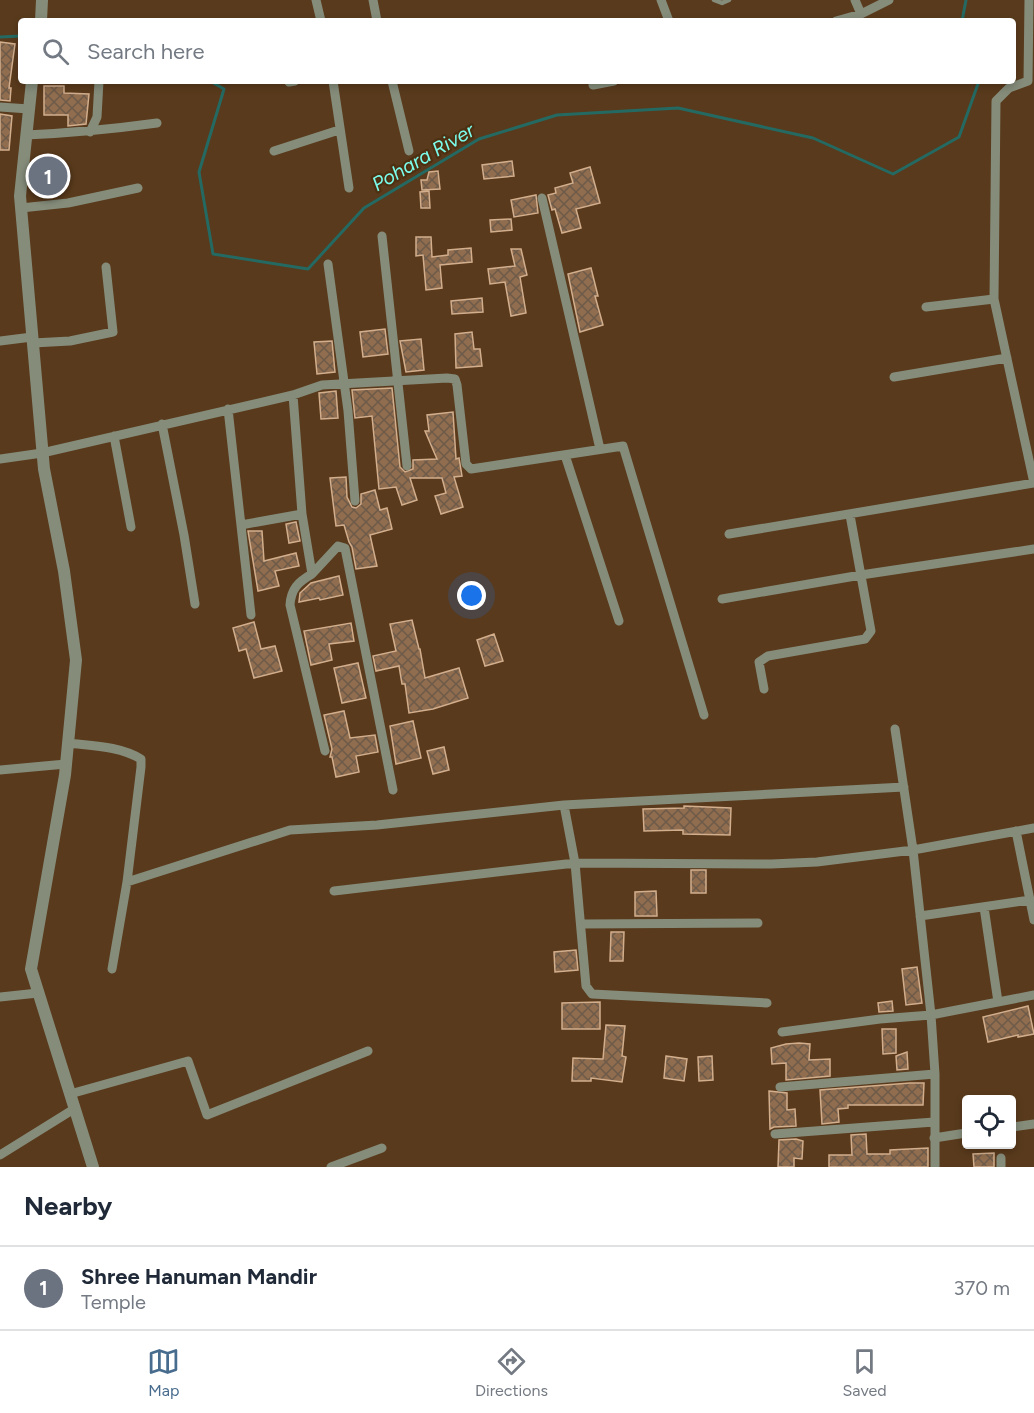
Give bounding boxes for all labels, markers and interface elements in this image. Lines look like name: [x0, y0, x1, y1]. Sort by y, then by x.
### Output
search box: [18, 18, 1016, 84]
icon: search: [39, 35, 72, 68]
text: Search here: [87, 38, 205, 65]
water label: Pohara River: [367, 117, 480, 196]
pin: 1: [28, 154, 68, 198]
your location: [457, 581, 486, 610]
map controls: [962, 1095, 1016, 1149]
button: locate: [962, 1095, 1016, 1149]
text: Nearby: [24, 1190, 112, 1222]
text: Shree Hanuman Mandir: [81, 1263, 317, 1290]
text: 1: [39, 1276, 48, 1300]
text: 370 m: [954, 1276, 1010, 1300]
text: Temple: [81, 1290, 146, 1314]
tab: Map: [147, 1345, 180, 1400]
tab: Directions: [475, 1345, 548, 1400]
tab: Saved: [843, 1345, 887, 1400]

